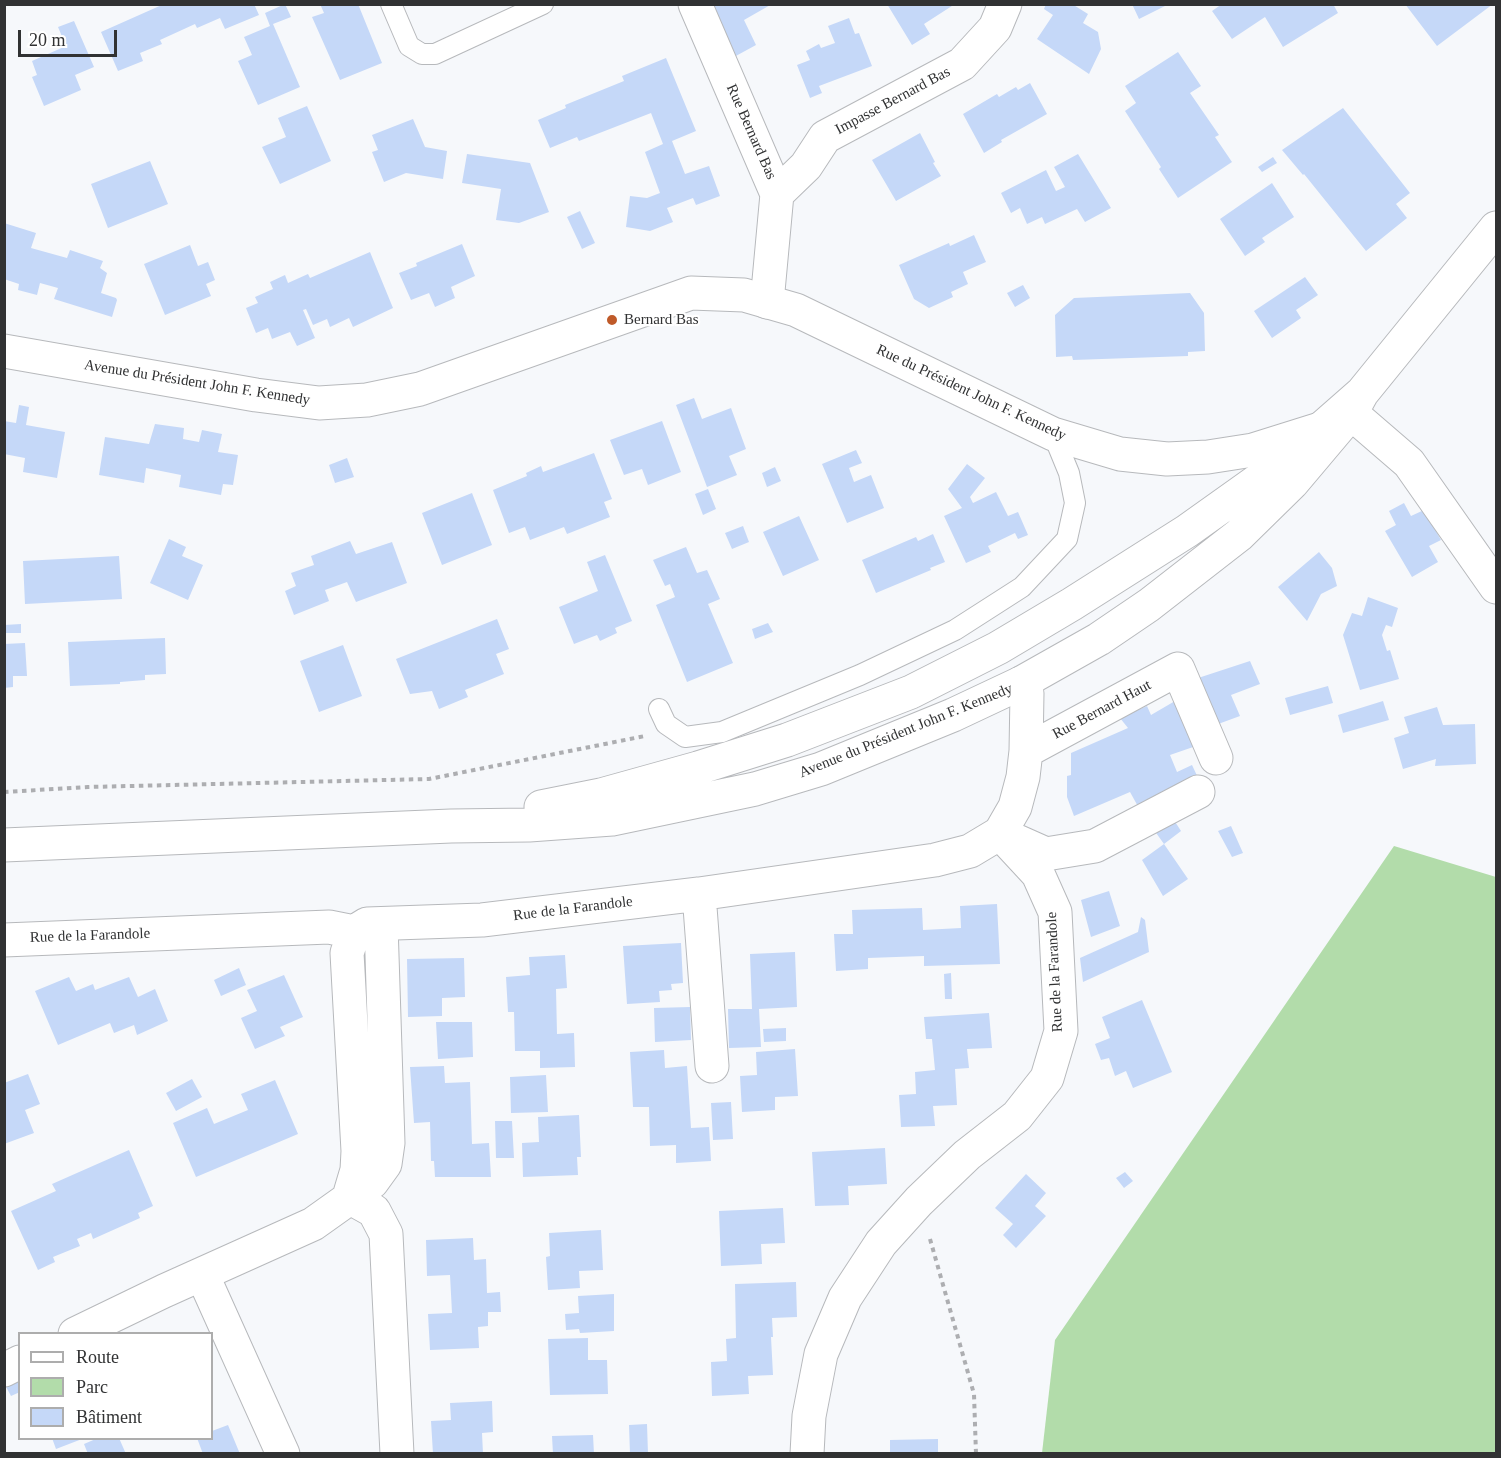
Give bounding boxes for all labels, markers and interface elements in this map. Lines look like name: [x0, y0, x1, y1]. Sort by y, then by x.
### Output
scale bar: [21, 18, 120, 56]
text: 20 m: [29, 30, 66, 50]
street label: Impasse Bernard Bas: [833, 63, 953, 139]
street label: Rue Bernard Bas: [722, 82, 780, 182]
place label: Bernard Bas: [624, 311, 699, 329]
marker: Bernard Bas: [605, 313, 619, 327]
street label: Rue du Président John F. Kennedy: [873, 341, 1069, 445]
street label: Avenue du Président John F. Kennedy: [83, 356, 311, 410]
street label: Rue Bernard Haut: [1050, 676, 1154, 744]
street label: Avenue du Président John F. Kennedy: [797, 680, 1015, 782]
street label: Rue de la Farandole: [512, 893, 634, 925]
street label: Rue de la Farandole: [1043, 911, 1067, 1033]
street label: Rue de la Farandole: [30, 925, 150, 947]
legend: [18, 1332, 213, 1440]
text: Route: [76, 1347, 119, 1367]
text: Parc: [76, 1377, 108, 1397]
text: Bâtiment: [76, 1407, 142, 1427]

